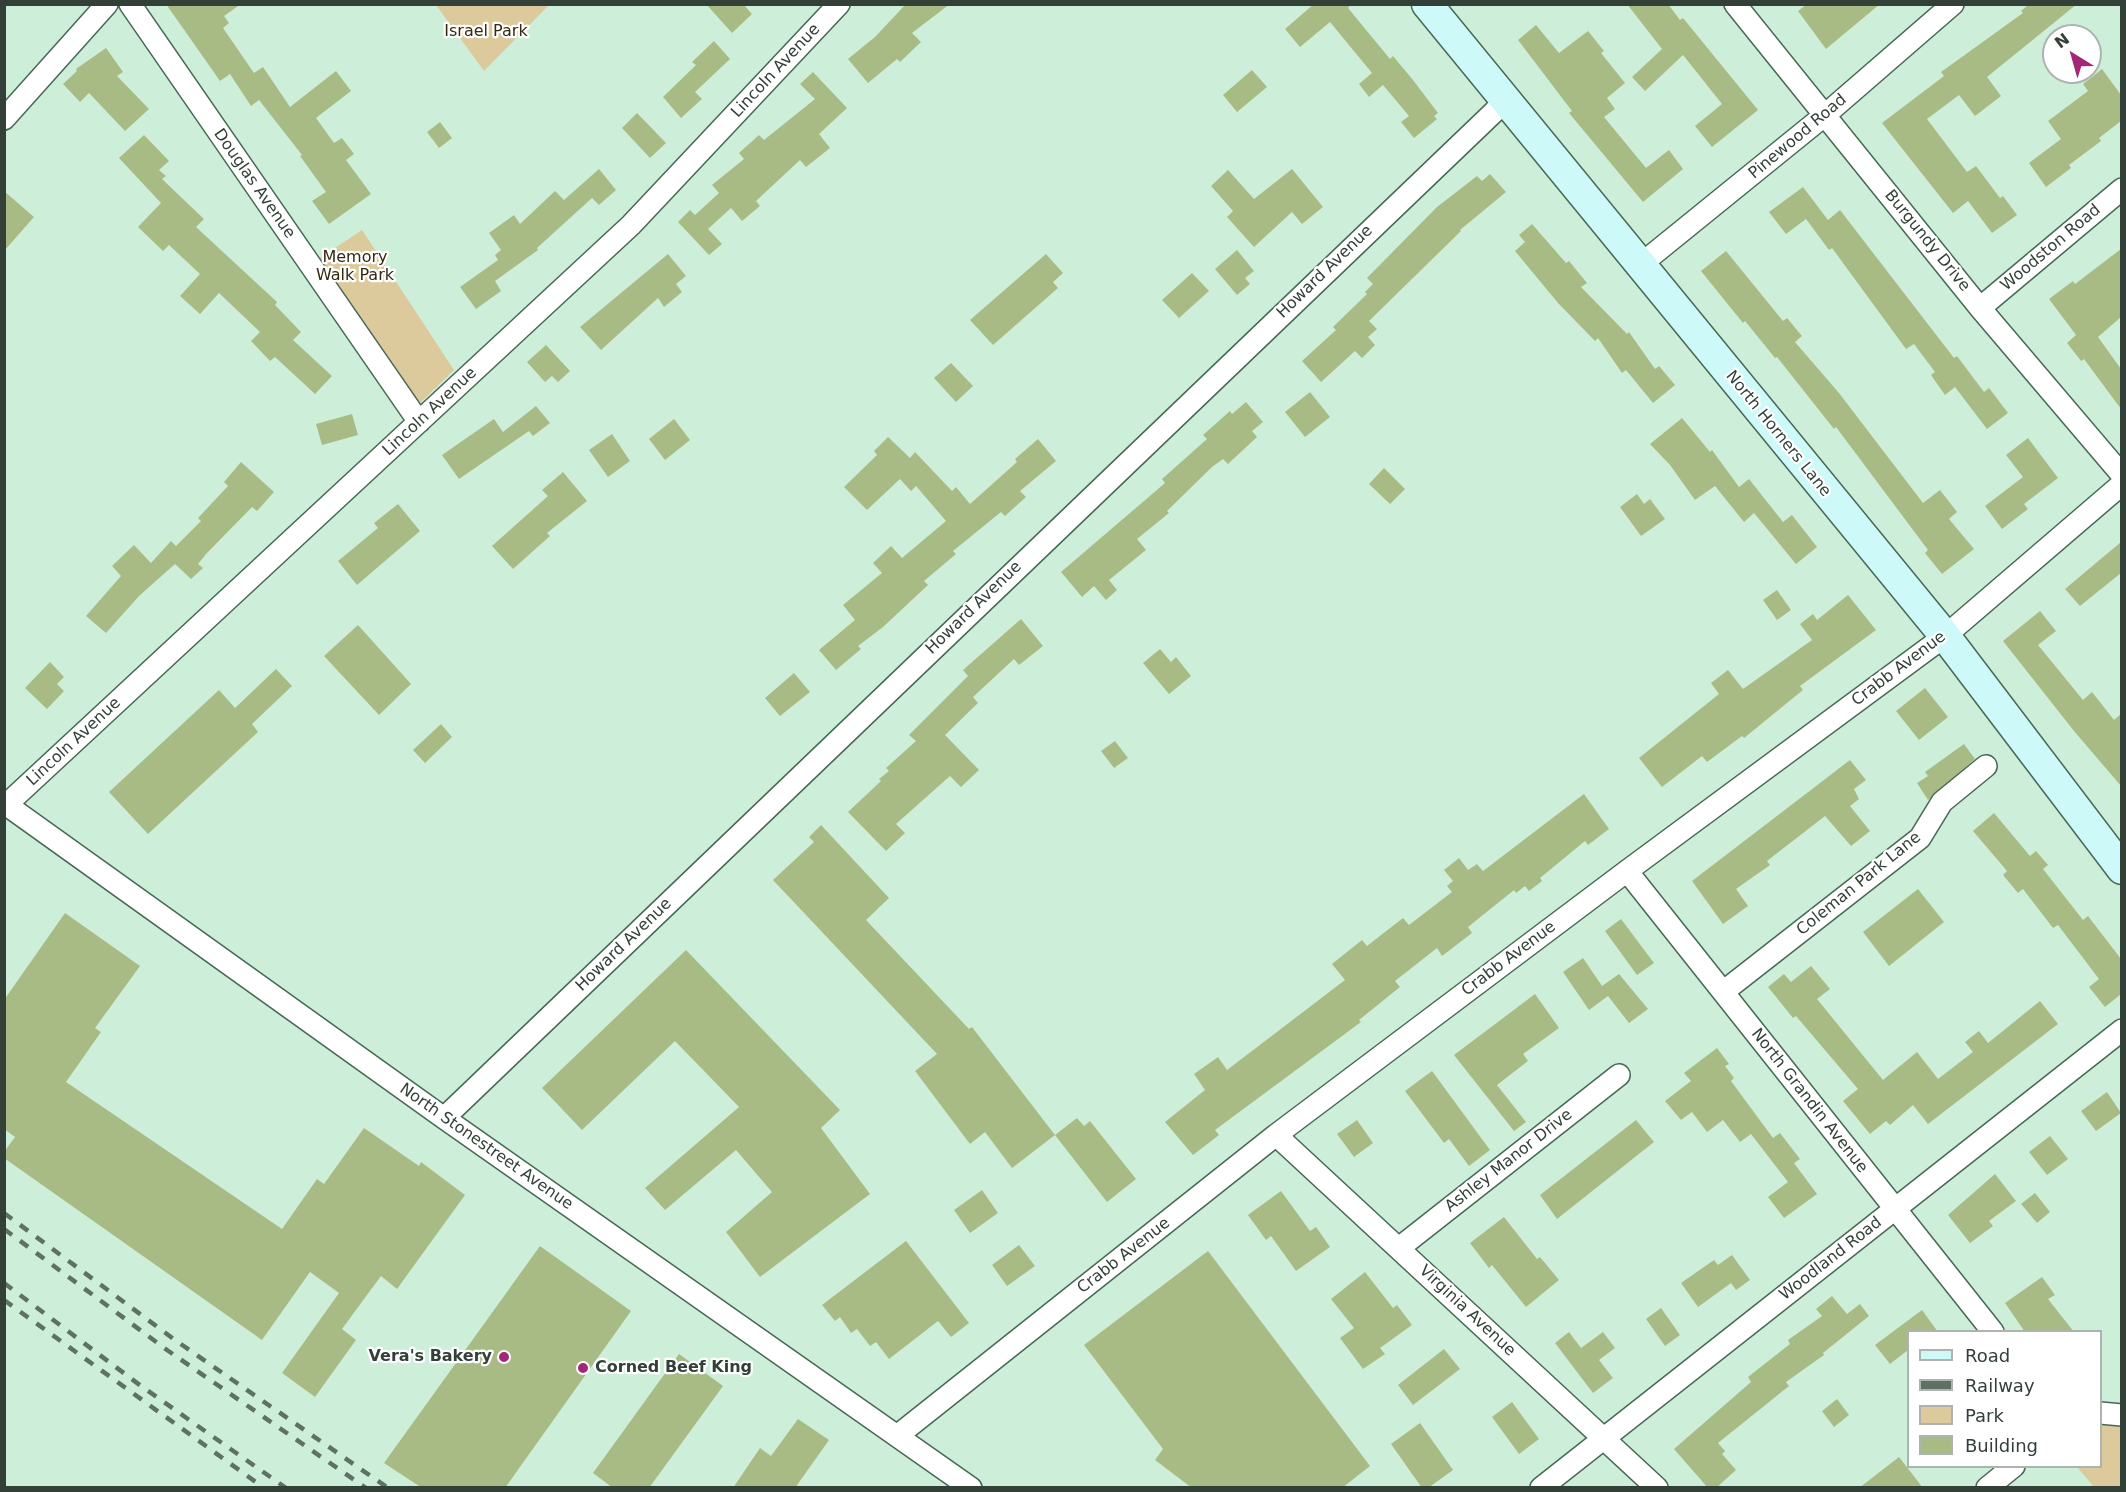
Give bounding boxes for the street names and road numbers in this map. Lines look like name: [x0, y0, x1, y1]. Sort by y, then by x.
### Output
street label: Lincoln Avenue: [728, 20, 824, 122]
street label: Pinewood Road: [1745, 91, 1851, 183]
street label: Douglas Avenue: [209, 125, 299, 243]
street label: Burgundy Drive: [1880, 186, 1974, 296]
street label: Woodston Road: [1997, 201, 2105, 295]
street label: Howard Avenue: [1273, 221, 1377, 323]
street label: Lincoln Avenue: [379, 364, 481, 460]
street label: North Horners Lane: [1721, 367, 1835, 501]
street label: Howard Avenue: [922, 557, 1026, 659]
street label: Crabb Avenue: [1848, 628, 1950, 710]
street label: Lincoln Avenue: [23, 694, 125, 790]
street label: Coleman Park Lane: [1793, 828, 1925, 940]
street label: Howard Avenue: [572, 894, 676, 996]
street label: Crabb Avenue: [1458, 918, 1560, 1000]
street label: North Grandin Avenue: [1747, 1025, 1871, 1177]
street label: North Stonestreet Avenue: [396, 1080, 576, 1214]
street label: Ashley Manor Drive: [1442, 1105, 1576, 1217]
street label: Woodland Road: [1776, 1213, 1886, 1305]
street label: Crabb Avenue: [1074, 1214, 1174, 1298]
street label: Virginia Avenue: [1415, 1261, 1519, 1361]

